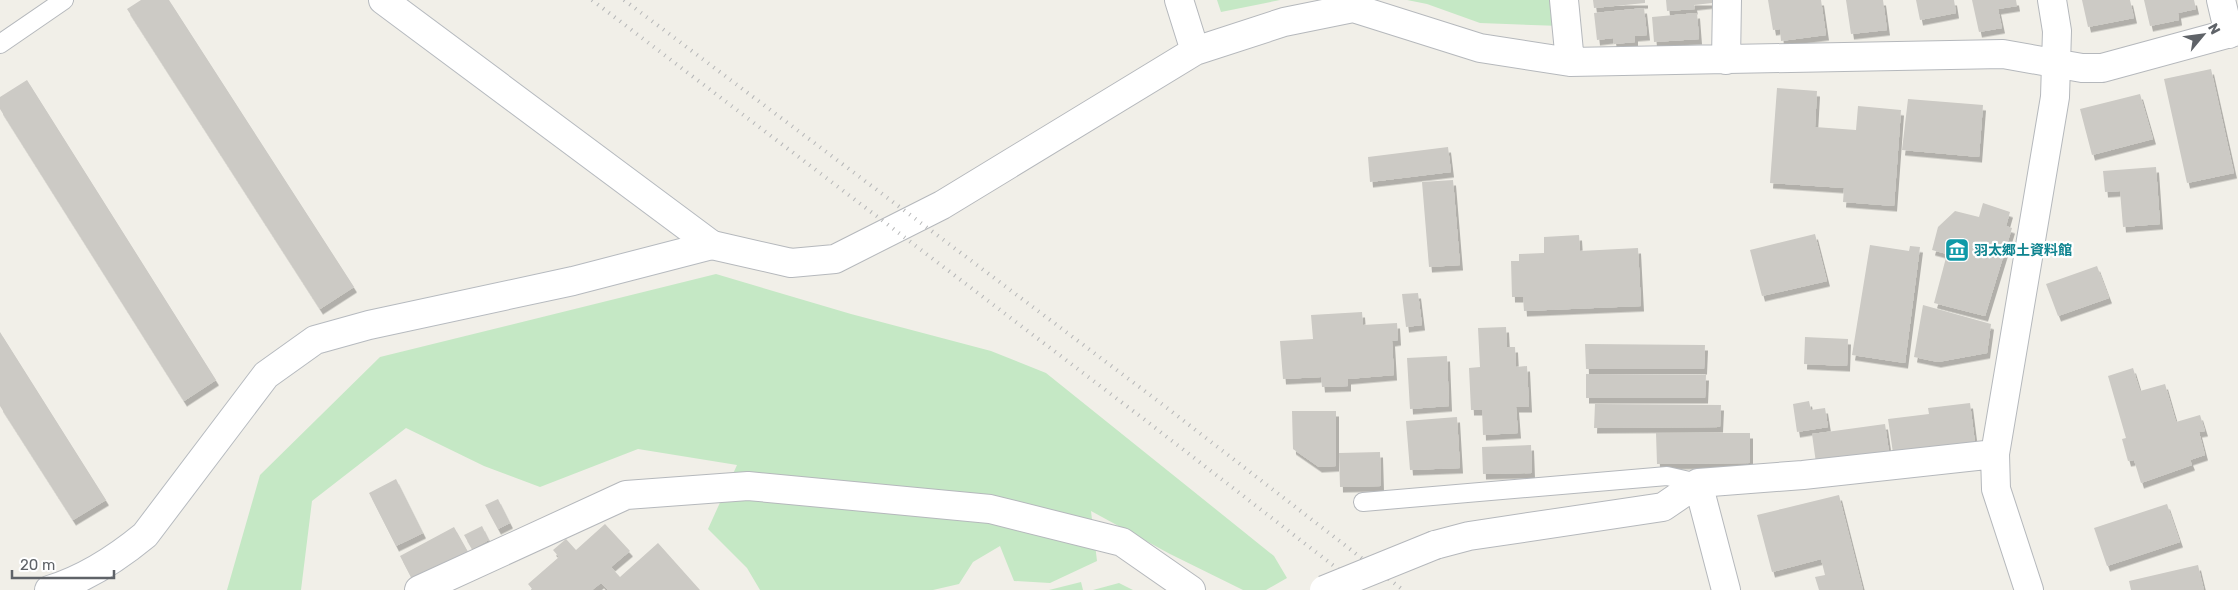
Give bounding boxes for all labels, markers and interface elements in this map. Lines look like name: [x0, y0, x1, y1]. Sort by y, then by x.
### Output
north arrow: [2178, 10, 2228, 60]
text: N: [2204, 20, 2224, 37]
museum icon: 羽太郷土資料館: [1944, 237, 1970, 263]
place label: 羽太郷土資料館: [1974, 242, 2072, 259]
scale bar: [12, 548, 115, 580]
text: 20 m: [20, 556, 55, 574]

